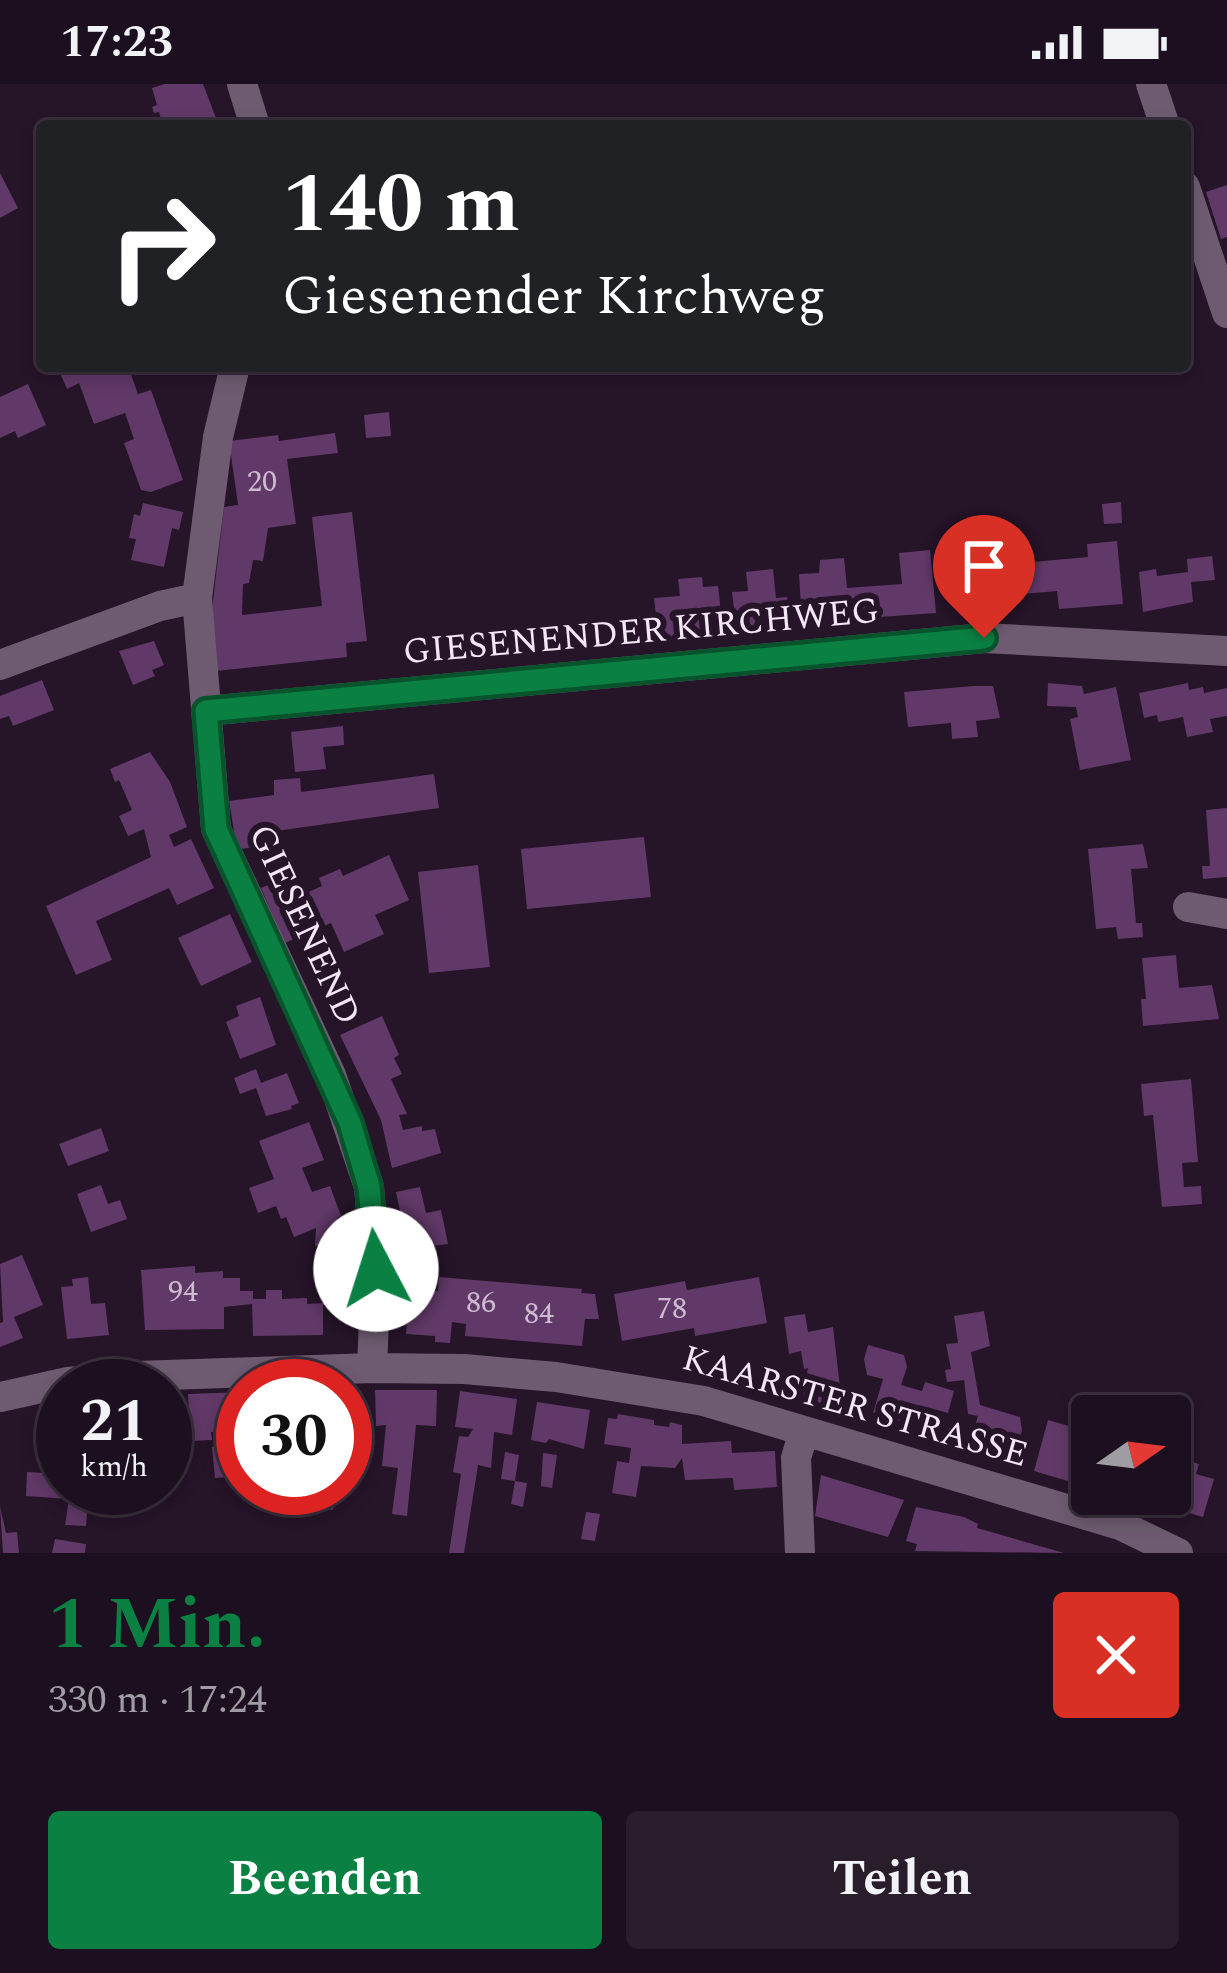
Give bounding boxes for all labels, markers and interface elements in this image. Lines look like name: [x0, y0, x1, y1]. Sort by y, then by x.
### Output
text: 17:23: [60, 8, 173, 77]
text: 140 m: [282, 141, 520, 269]
icon: right: [84, 168, 240, 324]
text: Giesenender Kirchweg: [282, 256, 826, 338]
house number: 20: [247, 459, 277, 505]
pin: [933, 515, 1035, 638]
icon: arrive: [951, 533, 1017, 599]
street label: GIESENENDER KIRCHWEG: [401, 584, 881, 680]
street label: GIESENEND: [233, 816, 375, 1034]
position arrow: [313, 1206, 439, 1332]
house number: 94: [168, 1269, 198, 1315]
house number: 86: [466, 1280, 496, 1326]
house number: 78: [657, 1286, 687, 1332]
house number: 84: [524, 1291, 554, 1337]
street label: KAARSTER STRASSE: [676, 1331, 1034, 1483]
speed limit sign: 30: [216, 1359, 372, 1515]
text: 21: [80, 1376, 148, 1468]
north arrow: [1071, 1395, 1191, 1515]
map controls: [1071, 1395, 1191, 1515]
text: km/h: [80, 1444, 148, 1490]
text: 1 Min.: [48, 1571, 266, 1680]
button: close: [1053, 1592, 1179, 1718]
text: 330 m · 17:24: [48, 1671, 267, 1730]
button: Beenden: [48, 1811, 602, 1949]
button: Teilen: [626, 1811, 1179, 1949]

